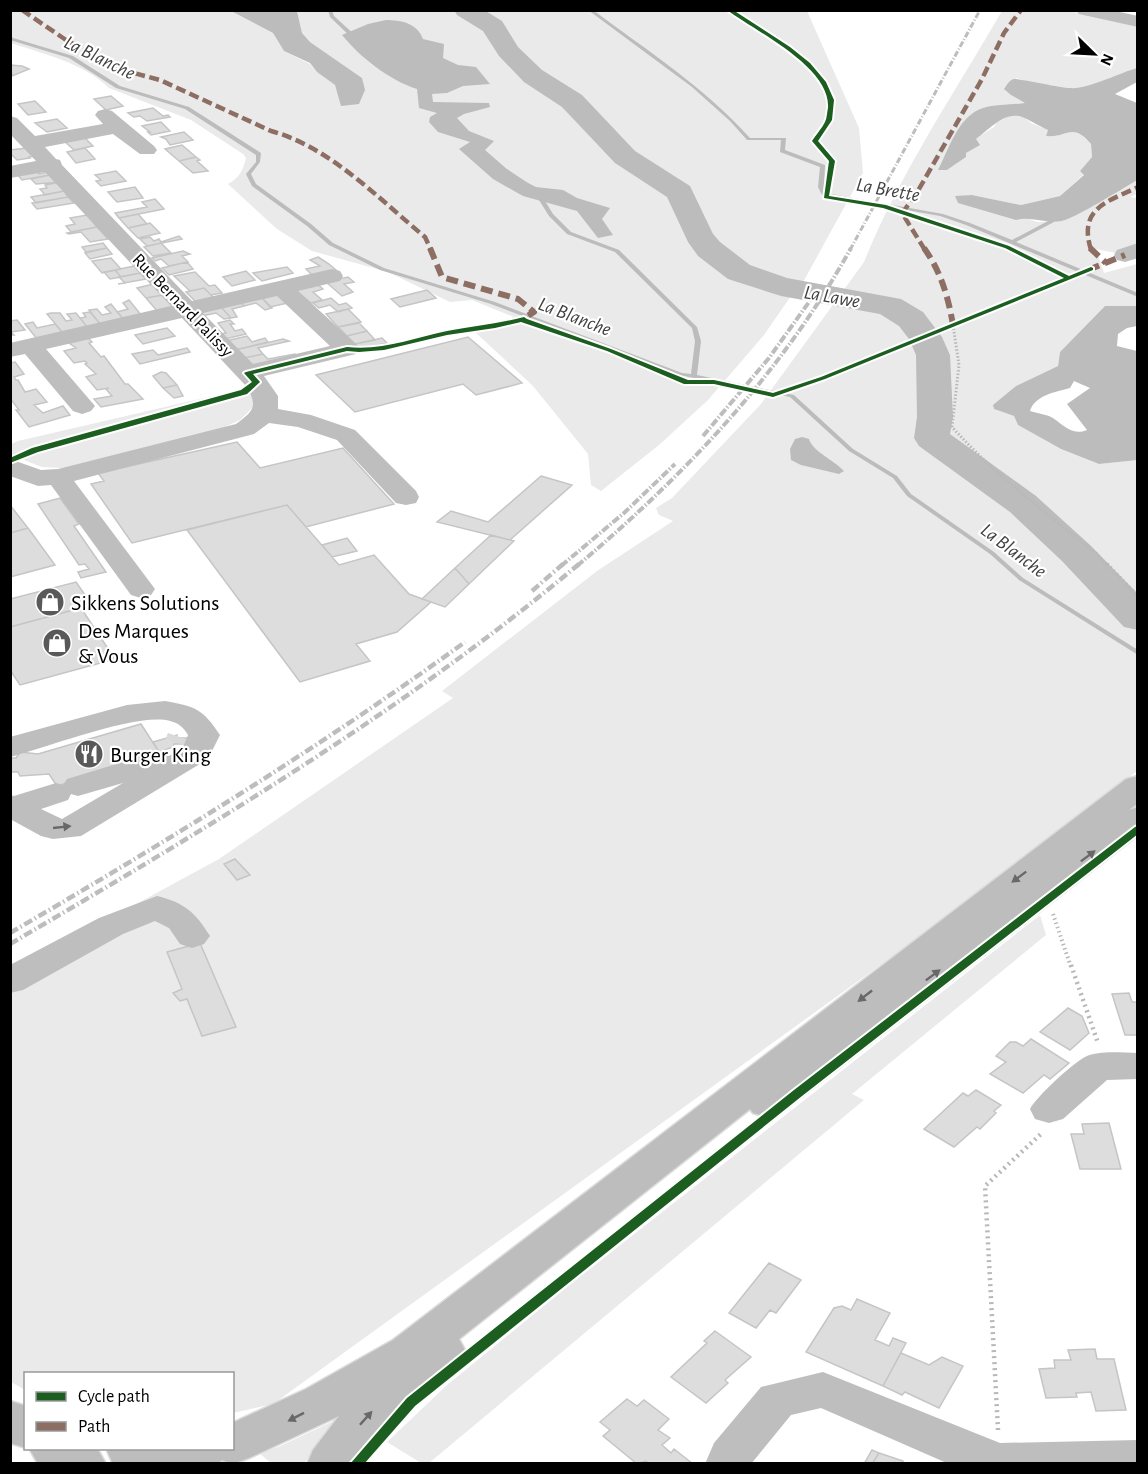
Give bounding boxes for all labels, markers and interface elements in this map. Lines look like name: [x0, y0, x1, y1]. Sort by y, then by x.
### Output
north arrow: [1064, 24, 1124, 84]
water label: La Blanche: [61, 32, 139, 84]
text: N: [1097, 51, 1116, 68]
water label: La Brette: [855, 175, 922, 205]
street label: Rue Bernard Palissy: [129, 250, 236, 361]
water label: La Lawe: [802, 282, 862, 312]
water label: La Blanche: [535, 294, 614, 340]
water label: La Blanche: [977, 520, 1050, 582]
shop icon: Sikkens Solutions: [34, 586, 66, 618]
place label: Sikkens Solutions: [71, 592, 220, 614]
place label: Des Marques & Vous: [78, 620, 189, 667]
shop icon: Des Marques & Vous: [41, 627, 73, 659]
restaurant icon: Burger King: [73, 738, 105, 770]
place label: Burger King: [110, 744, 211, 766]
one-way arrow: [53, 823, 72, 832]
one-way arrow: [1080, 850, 1096, 863]
one-way arrow: [1012, 870, 1027, 882]
one-way arrow: [925, 969, 941, 981]
one-way arrow: [858, 990, 873, 1002]
legend: [24, 1372, 234, 1450]
text: Cycle path: [78, 1388, 150, 1406]
one-way arrow: [359, 1410, 373, 1425]
one-way arrow: [288, 1412, 305, 1422]
text: Path: [78, 1418, 110, 1436]

